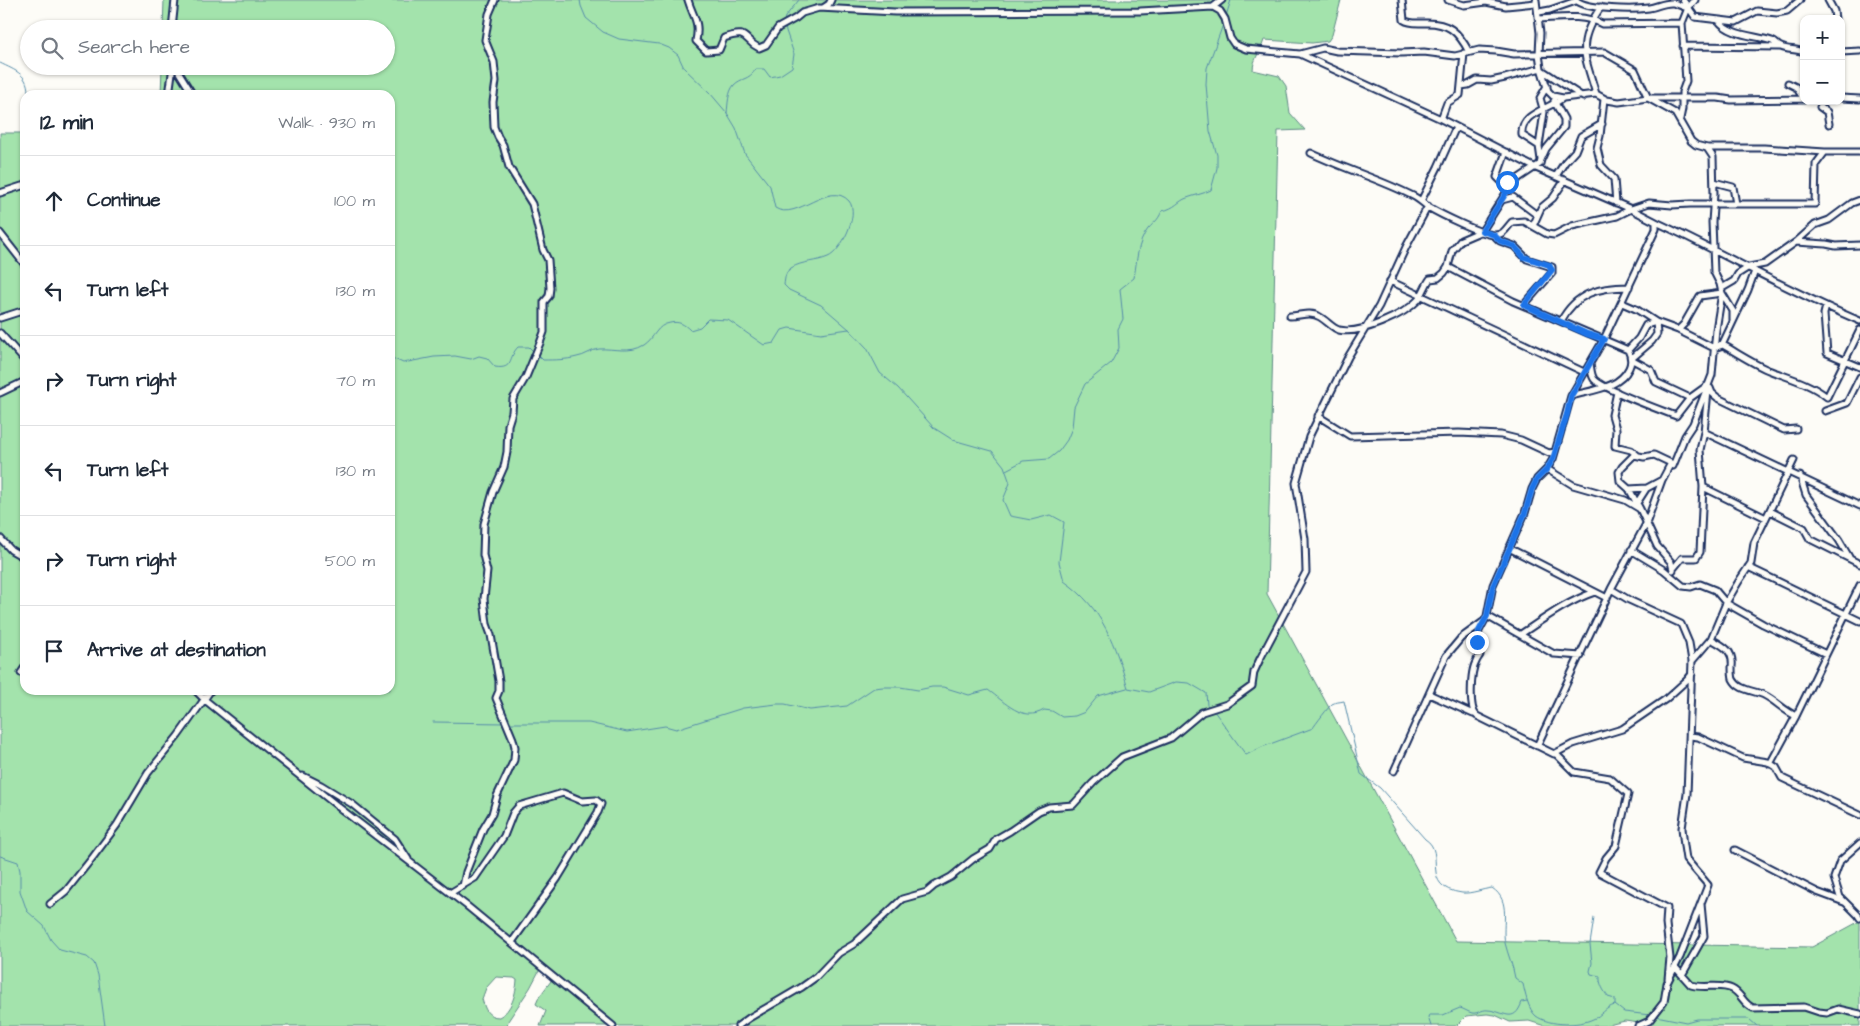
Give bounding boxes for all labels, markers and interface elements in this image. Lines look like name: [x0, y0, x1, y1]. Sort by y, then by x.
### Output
map controls: [1800, 15, 1845, 105]
button: +: [1800, 15, 1845, 60]
search box: [20, 20, 395, 75]
icon: search: [38, 34, 66, 62]
text: Search here: [78, 34, 190, 61]
button: −: [1800, 60, 1845, 105]
text: 12 min: [40, 108, 93, 137]
text: Walk · 930 m: [278, 112, 375, 134]
route start: [1496, 171, 1519, 194]
icon: ahead: [40, 187, 68, 215]
text: Continue: [87, 187, 161, 214]
text: 100 m: [334, 190, 375, 212]
icon: left: [40, 277, 68, 305]
text: Turn left: [87, 277, 168, 304]
text: 130 m: [336, 280, 375, 302]
icon: right: [40, 367, 68, 395]
text: Turn right: [87, 367, 176, 394]
text: 70 m: [336, 370, 375, 392]
icon: left: [40, 457, 68, 485]
text: Turn left: [87, 457, 168, 484]
text: 130 m: [336, 460, 375, 482]
icon: right: [40, 547, 68, 575]
text: Turn right: [87, 547, 176, 574]
text: 500 m: [325, 550, 375, 572]
route end: [1466, 631, 1489, 654]
icon: arrive: [40, 637, 68, 665]
text: Arrive at destination: [87, 637, 266, 664]

